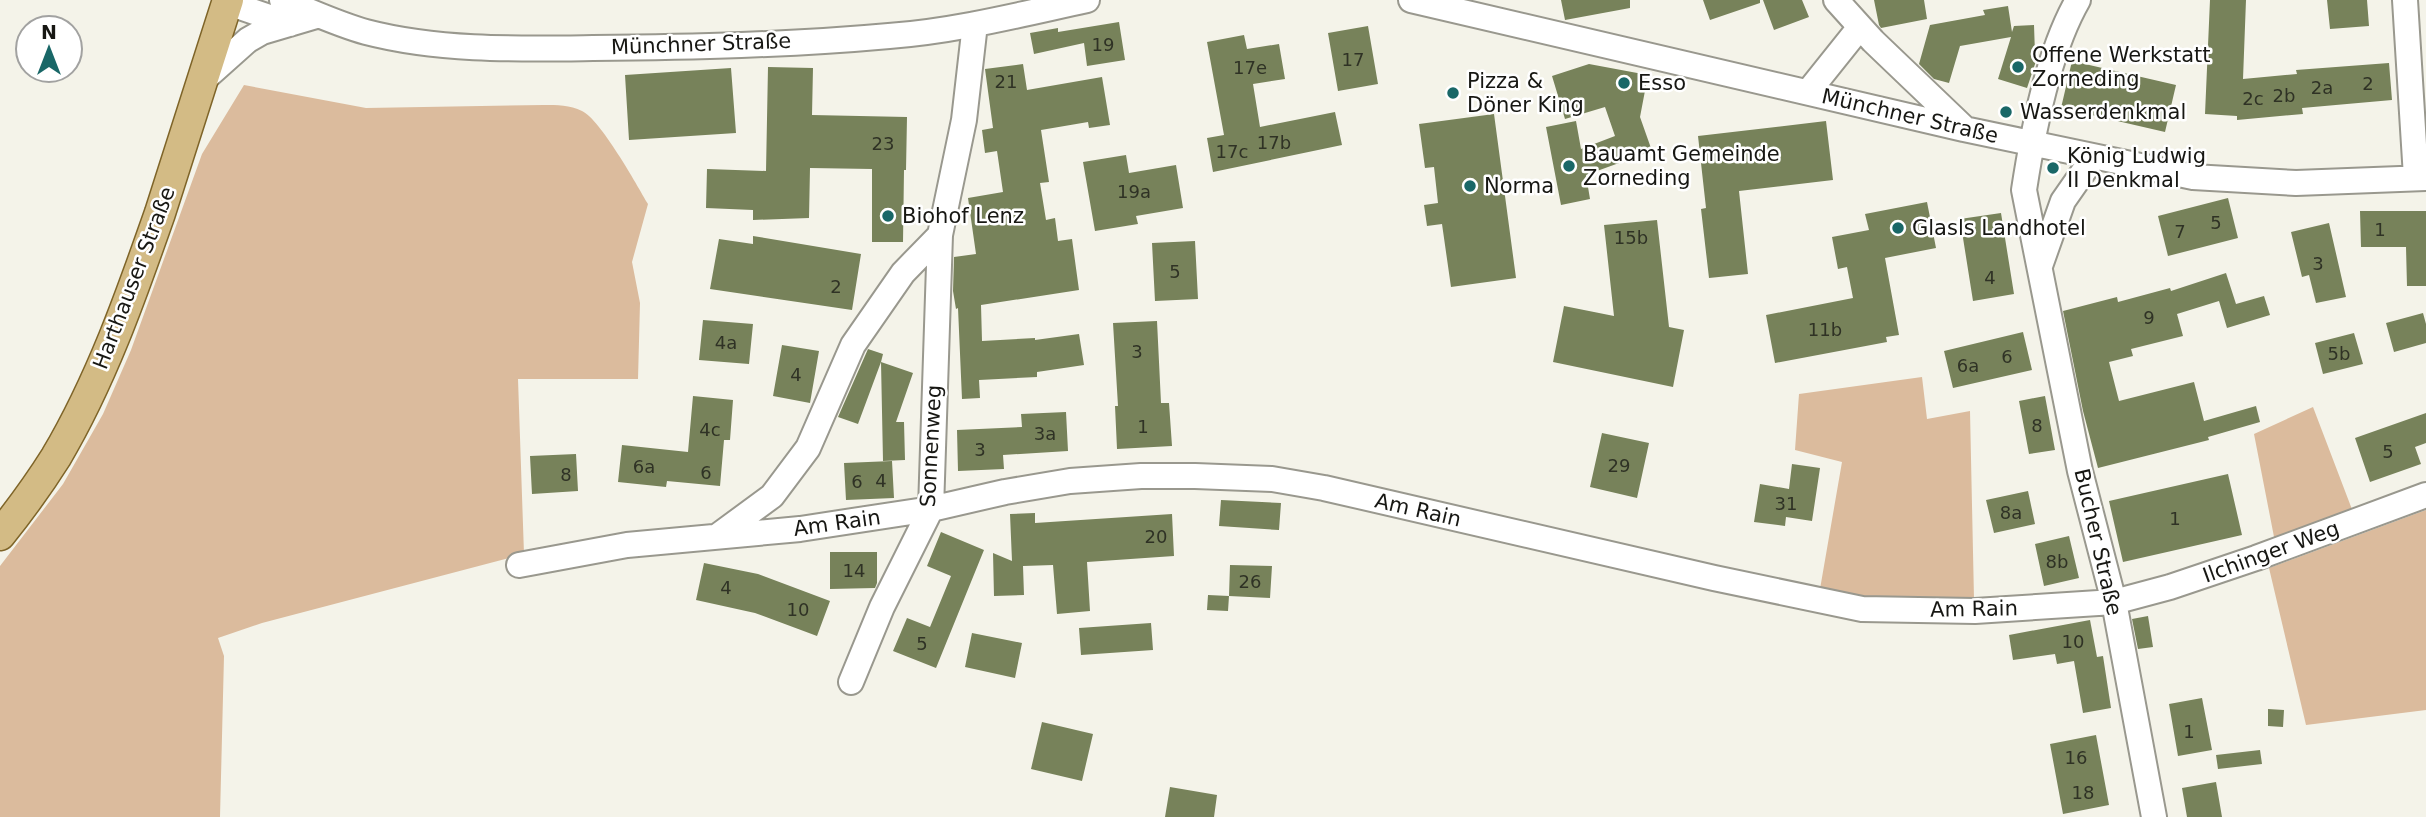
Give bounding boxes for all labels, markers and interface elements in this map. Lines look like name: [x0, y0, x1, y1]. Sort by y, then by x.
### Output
north arrow: [14, 14, 84, 84]
text: N: [41, 21, 57, 43]
street label: Münchner Straße: [610, 29, 792, 59]
house number: 19: [1092, 34, 1114, 55]
place label: Offene Werkstatt Zorneding: [2032, 43, 2211, 91]
house number: 17: [1342, 49, 1364, 70]
house number: 17e: [1233, 57, 1267, 78]
marker: Offene Werkstatt Zorneding: [2010, 59, 2026, 75]
place label: Pizza & Döner King: [1467, 69, 1584, 117]
house number: 21: [995, 71, 1017, 92]
place label: Esso: [1638, 71, 1686, 95]
house number: 2: [2362, 73, 2374, 94]
marker: Esso: [1616, 75, 1632, 91]
house number: 2a: [2311, 77, 2333, 98]
street label: Münchner Straße: [1819, 84, 2001, 148]
marker: Pizza & Döner King: [1445, 85, 1461, 101]
house number: 2b: [2273, 85, 2295, 106]
house number: 2c: [2242, 88, 2264, 109]
place label: Wasserdenkmal: [2020, 100, 2186, 124]
marker: Wasserdenkmal: [1998, 104, 2014, 120]
house number: 17b: [1257, 132, 1291, 153]
house number: 23: [872, 133, 894, 154]
house number: 17c: [1216, 141, 1248, 162]
place label: Bauamt Gemeinde Zorneding: [1583, 142, 1780, 190]
place label: König Ludwig II Denkmal: [2067, 144, 2206, 192]
marker: Bauamt Gemeinde Zorneding: [1561, 158, 1577, 174]
marker: König Ludwig II Denkmal: [2045, 160, 2061, 176]
place label: Norma: [1484, 174, 1554, 198]
marker: Norma: [1462, 178, 1478, 194]
house number: 19a: [1117, 181, 1151, 202]
street label: Harthauser Straße: [88, 183, 180, 373]
place label: Biohof Lenz: [902, 204, 1024, 228]
marker: Biohof Lenz: [880, 208, 896, 224]
house number: 5: [2210, 212, 2222, 233]
place label: Glasls Landhotel: [1912, 216, 2086, 240]
house number: 1: [2374, 219, 2386, 240]
marker: Glasls Landhotel: [1890, 220, 1906, 236]
house number: 7: [2174, 221, 2186, 242]
house number: 15b: [1614, 227, 1648, 248]
house number: 3: [2312, 253, 2324, 274]
house number: 5: [1169, 261, 1181, 282]
house number: 4: [1984, 267, 1996, 288]
house number: 2: [830, 276, 842, 297]
house number: 9: [2143, 307, 2155, 328]
house number: 11b: [1808, 319, 1842, 340]
house number: 4a: [715, 332, 737, 353]
house number: 3: [1131, 341, 1143, 362]
house number: 5b: [2328, 343, 2350, 364]
house number: 6: [2001, 346, 2013, 367]
house number: 6a: [1957, 355, 1979, 376]
house number: 4: [790, 364, 802, 385]
street label: Sonnenweg: [916, 384, 946, 508]
house number: 8: [2031, 415, 2043, 436]
house number: 1: [1137, 416, 1149, 437]
house number: 4c: [699, 419, 721, 440]
house number: 3a: [1034, 423, 1056, 444]
house number: 3: [974, 439, 986, 460]
house number: 5: [2382, 441, 2394, 462]
house number: 29: [1608, 455, 1630, 476]
house number: 6a: [633, 456, 655, 477]
house number: 6: [700, 462, 712, 483]
house number: 8: [560, 464, 572, 485]
street label: Bucher Straße: [2069, 466, 2127, 618]
house number: 4: [875, 470, 887, 491]
house number: 6: [851, 471, 863, 492]
street label: Am Rain: [1373, 488, 1463, 532]
house number: 31: [1775, 493, 1797, 514]
house number: 8a: [2000, 502, 2022, 523]
street label: Am Rain: [792, 505, 882, 541]
house number: 1: [2169, 508, 2181, 529]
street label: Ilchinger Weg: [2200, 516, 2342, 588]
house number: 20: [1145, 526, 1167, 547]
house number: 8b: [2046, 551, 2068, 572]
house number: 14: [843, 560, 865, 581]
house number: 26: [1239, 571, 1261, 592]
house number: 4: [720, 577, 732, 598]
street label: Am Rain: [1930, 596, 2018, 622]
house number: 10: [787, 599, 809, 620]
house number: 10: [2062, 631, 2084, 652]
house number: 5: [916, 633, 928, 654]
house number: 1: [2183, 721, 2195, 742]
house number: 16: [2065, 747, 2087, 768]
house number: 18: [2072, 782, 2094, 803]

